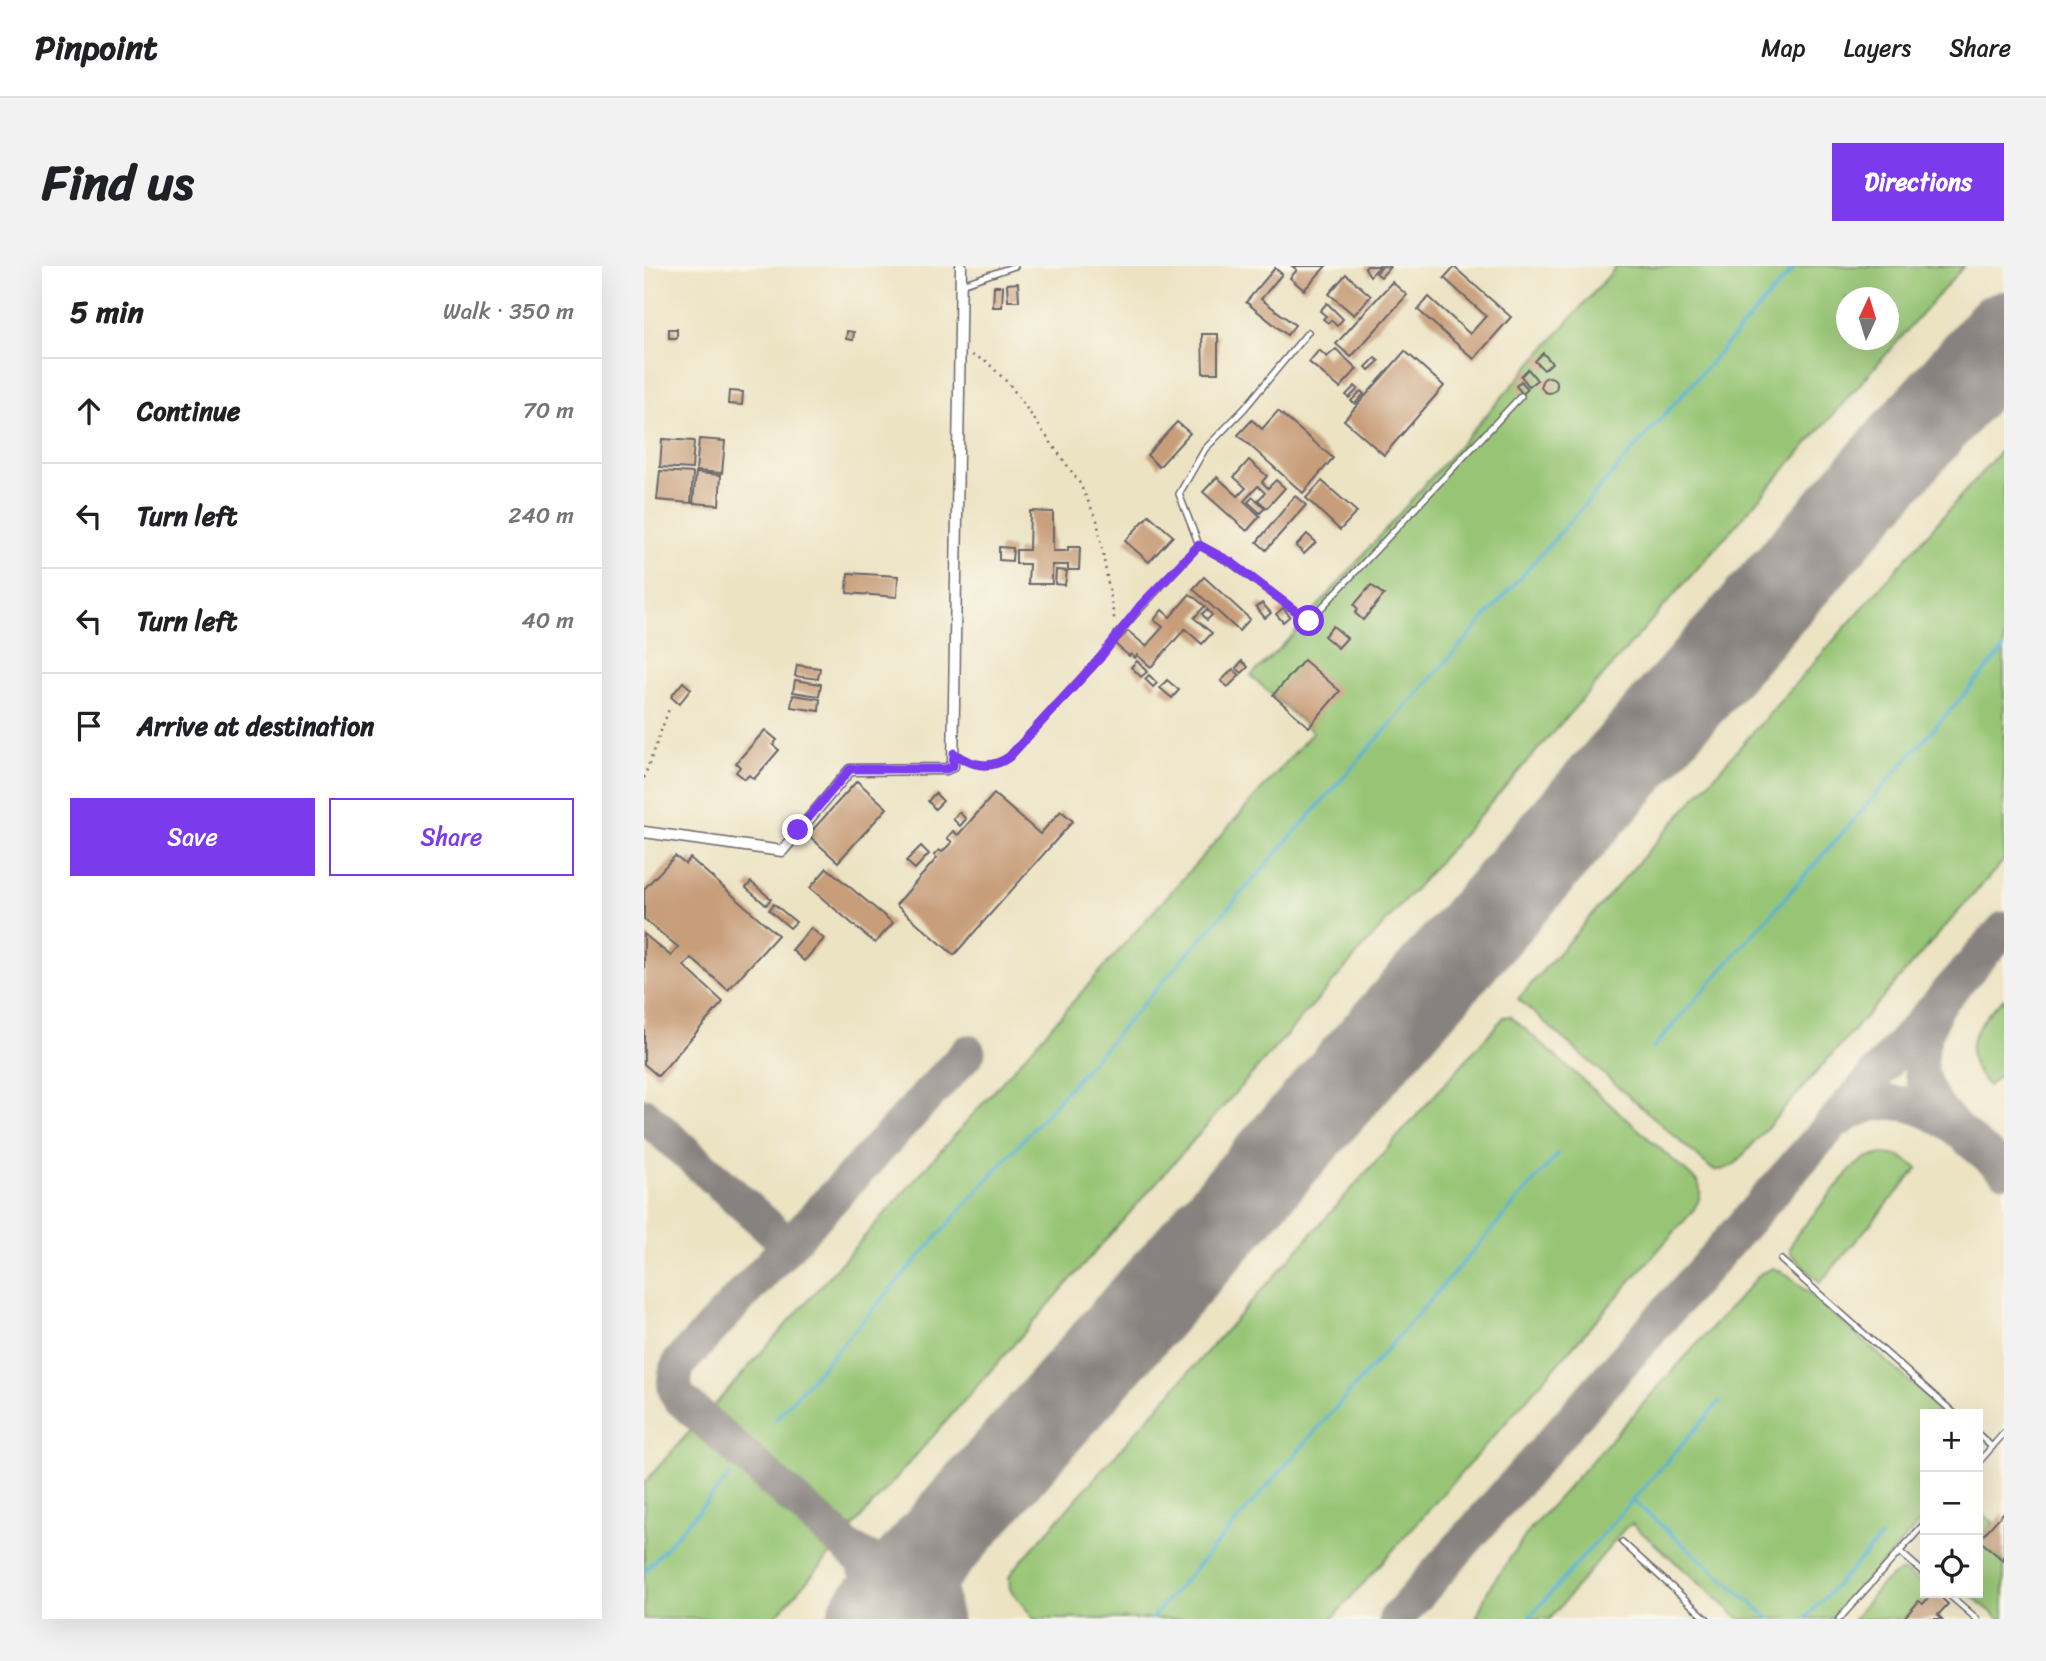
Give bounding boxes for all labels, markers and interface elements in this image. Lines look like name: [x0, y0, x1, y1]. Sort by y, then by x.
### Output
text: Pinpoint: [35, 19, 158, 77]
text: Map: [1761, 27, 1806, 69]
text: Layers: [1844, 27, 1911, 69]
text: Share: [1949, 27, 2011, 69]
text: Find us: [42, 139, 194, 226]
button: Directions: [1832, 143, 2004, 221]
text: 5 min: [70, 285, 144, 339]
north arrow: [1836, 287, 1899, 350]
text: Walk · 350 m: [443, 291, 574, 332]
text: Continue: [137, 388, 240, 434]
text: 70 m: [523, 390, 574, 431]
icon: ahead: [70, 392, 108, 430]
text: Turn left: [137, 493, 237, 539]
text: 240 m: [508, 495, 574, 536]
icon: left: [70, 497, 108, 535]
text: Turn left: [137, 598, 237, 644]
text: 40 m: [521, 600, 574, 641]
icon: left: [70, 602, 108, 640]
route start: [1293, 605, 1324, 636]
text: Arrive at destination: [137, 703, 374, 749]
icon: arrive: [70, 707, 108, 745]
button: Save: [70, 798, 315, 876]
button: Share: [329, 798, 574, 876]
route end: [782, 814, 813, 845]
map controls: [1920, 1409, 1983, 1598]
button: +: [1920, 1409, 1983, 1472]
button: −: [1920, 1472, 1983, 1535]
button: locate: [1920, 1535, 1983, 1598]

